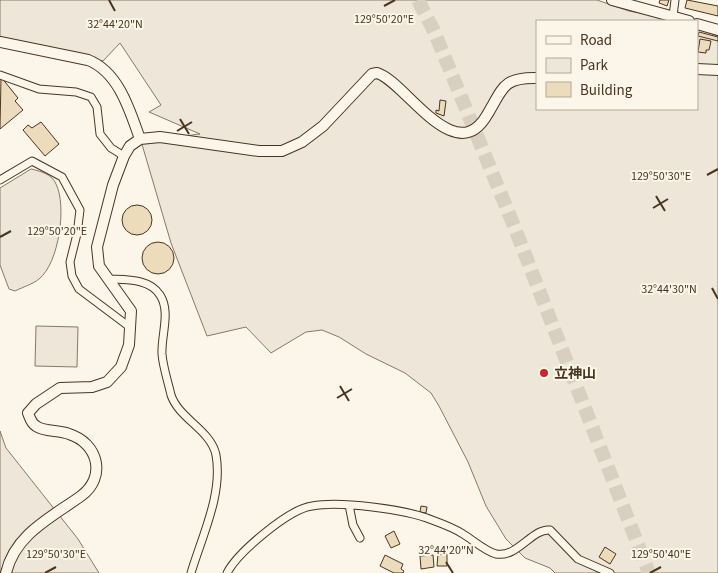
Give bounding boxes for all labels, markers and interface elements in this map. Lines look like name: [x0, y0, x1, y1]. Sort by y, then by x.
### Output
text: 129°50'20"E: [354, 11, 414, 28]
text: 32°44'20"N: [87, 16, 143, 33]
legend: [536, 20, 698, 110]
text: Road: [580, 30, 612, 51]
text: Park: [580, 55, 609, 76]
text: Building: [580, 80, 633, 101]
text: 129°50'30"E: [631, 168, 691, 185]
text: 129°50'20"E: [27, 223, 87, 240]
text: 32°44'30"N: [641, 281, 697, 298]
place label: 立神山: [554, 364, 596, 384]
marker: 立神山: [538, 367, 550, 379]
text: 32°44'20"N: [418, 542, 474, 559]
text: 129°50'30"E: [26, 546, 86, 563]
text: 129°50'40"E: [631, 546, 691, 563]

